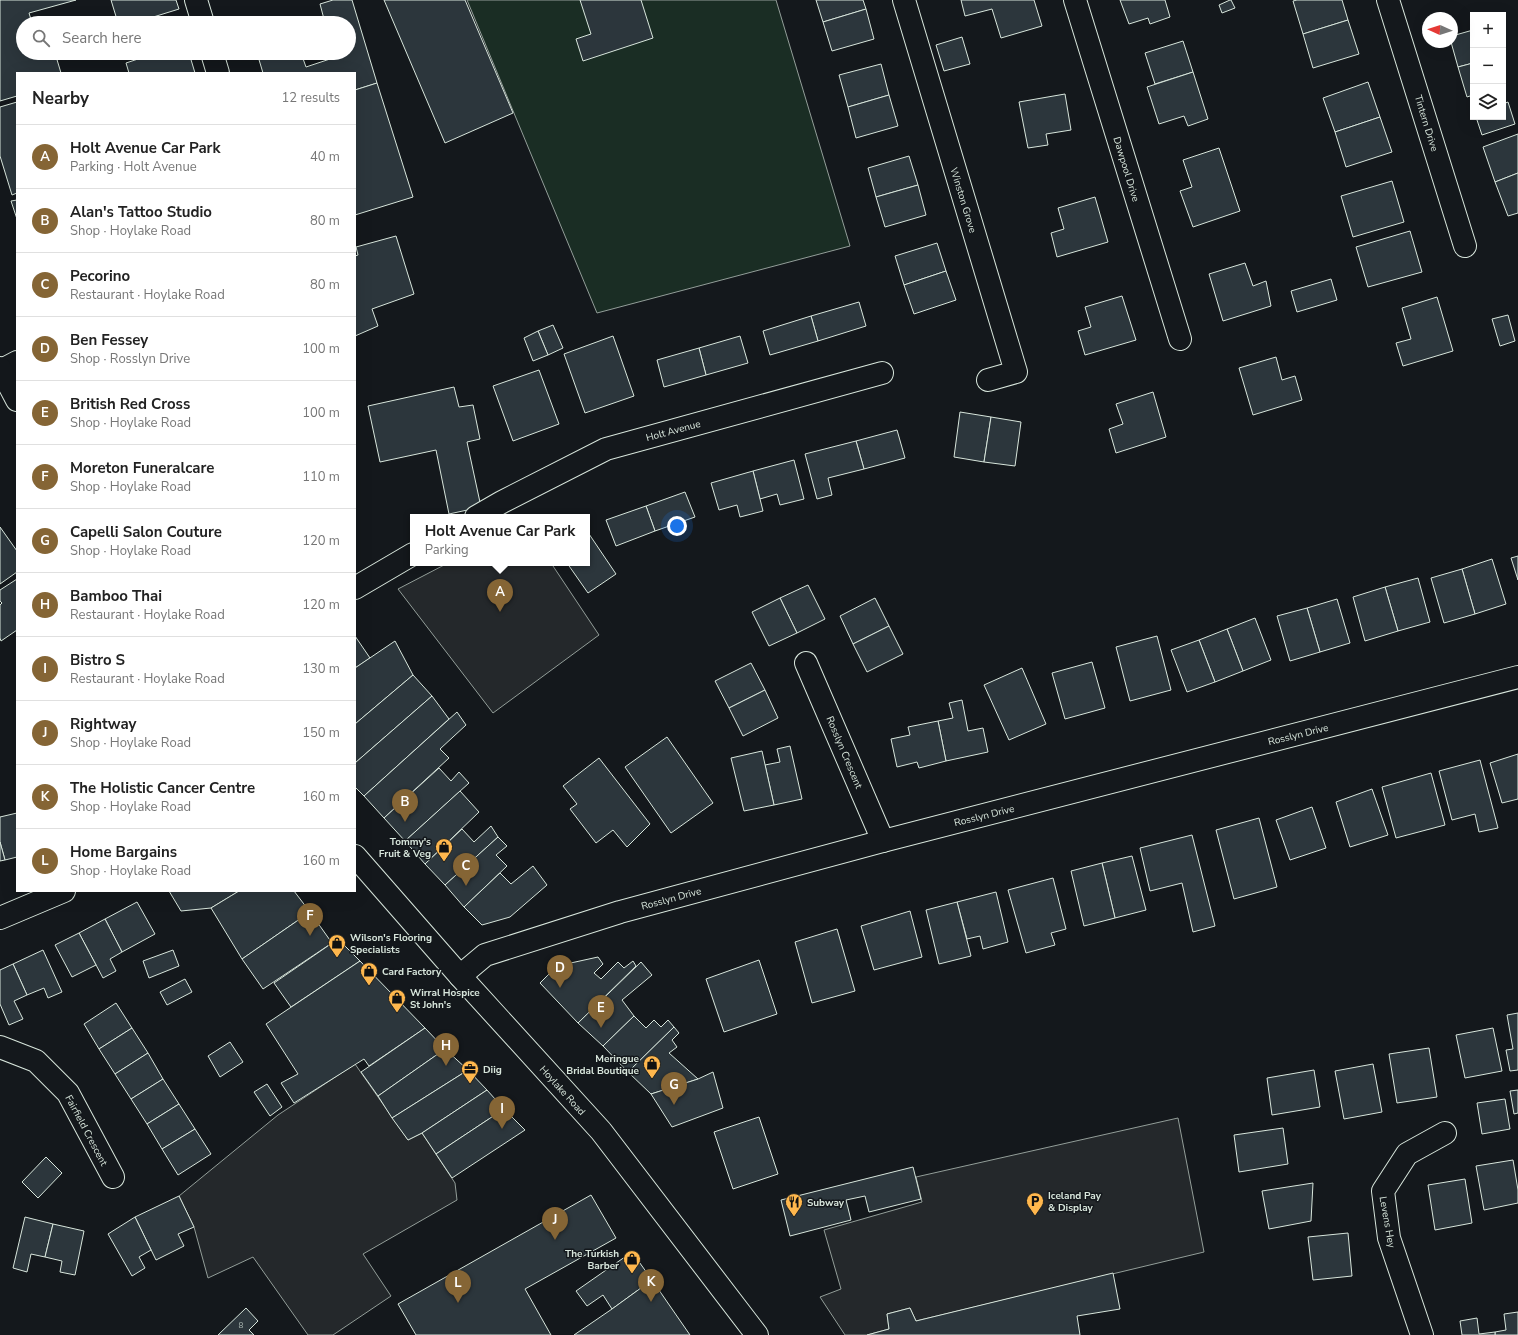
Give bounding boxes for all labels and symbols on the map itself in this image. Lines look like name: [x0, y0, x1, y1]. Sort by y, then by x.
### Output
north arrow: [1422, 12, 1458, 48]
street label: Tintern Drive: [1411, 93, 1441, 153]
street label: Dawpool Drive: [1110, 135, 1143, 204]
street label: Winston Grove: [946, 166, 980, 235]
street label: Holt Avenue: [644, 417, 702, 445]
your location: [667, 516, 687, 536]
pin: A: [487, 579, 513, 612]
street label: Rosslyn Crescent: [823, 714, 866, 791]
street label: Rosslyn Drive: [1267, 721, 1330, 749]
pin: B: [392, 789, 418, 822]
street label: Rosslyn Drive: [953, 802, 1016, 830]
place label: Tommy's Fruit & Veg: [379, 835, 431, 861]
shop icon: Tommy's Fruit & Veg: [434, 837, 454, 862]
pin: C: [453, 853, 479, 886]
street label: Rosslyn Drive: [640, 884, 703, 914]
pin: F: [297, 903, 323, 936]
place label: Wilson's Flooring Specialists: [350, 931, 432, 957]
shop icon: Wilson's Flooring Specialists: [327, 933, 347, 958]
pin: D: [547, 955, 573, 988]
shop icon: Card Factory: [359, 961, 379, 986]
place label: Card Factory: [382, 965, 442, 979]
place label: Wirral Hospice St John's: [410, 986, 480, 1012]
shop icon: Wirral Hospice St John's: [387, 988, 407, 1013]
pin: E: [588, 995, 614, 1028]
pin: H: [433, 1033, 459, 1066]
place label: Meringue Bridal Boutique: [566, 1052, 640, 1078]
shop icon: Meringue Bridal Boutique: [642, 1054, 662, 1079]
office icon: Diig: [460, 1059, 480, 1084]
place label: Diig: [483, 1063, 502, 1077]
street label: Hoylake Road: [536, 1063, 588, 1119]
pin: G: [661, 1072, 687, 1105]
street label: Fairfield Crescent: [62, 1093, 111, 1169]
pin: I: [489, 1096, 515, 1129]
place label: Iceland Pay & Display: [1048, 1189, 1102, 1215]
parking icon: Iceland Pay & Display: [1025, 1191, 1045, 1216]
restaurant icon: Subway: [784, 1192, 804, 1217]
street label: Levens Hey: [1376, 1195, 1399, 1250]
place label: Subway: [807, 1196, 845, 1210]
pin: J: [542, 1207, 568, 1240]
place label: The Turkish Barber: [565, 1247, 619, 1273]
shop icon: The Turkish Barber: [622, 1249, 642, 1274]
pin: K: [638, 1269, 664, 1302]
pin: L: [445, 1270, 471, 1303]
house number: 8: [239, 1320, 244, 1331]

